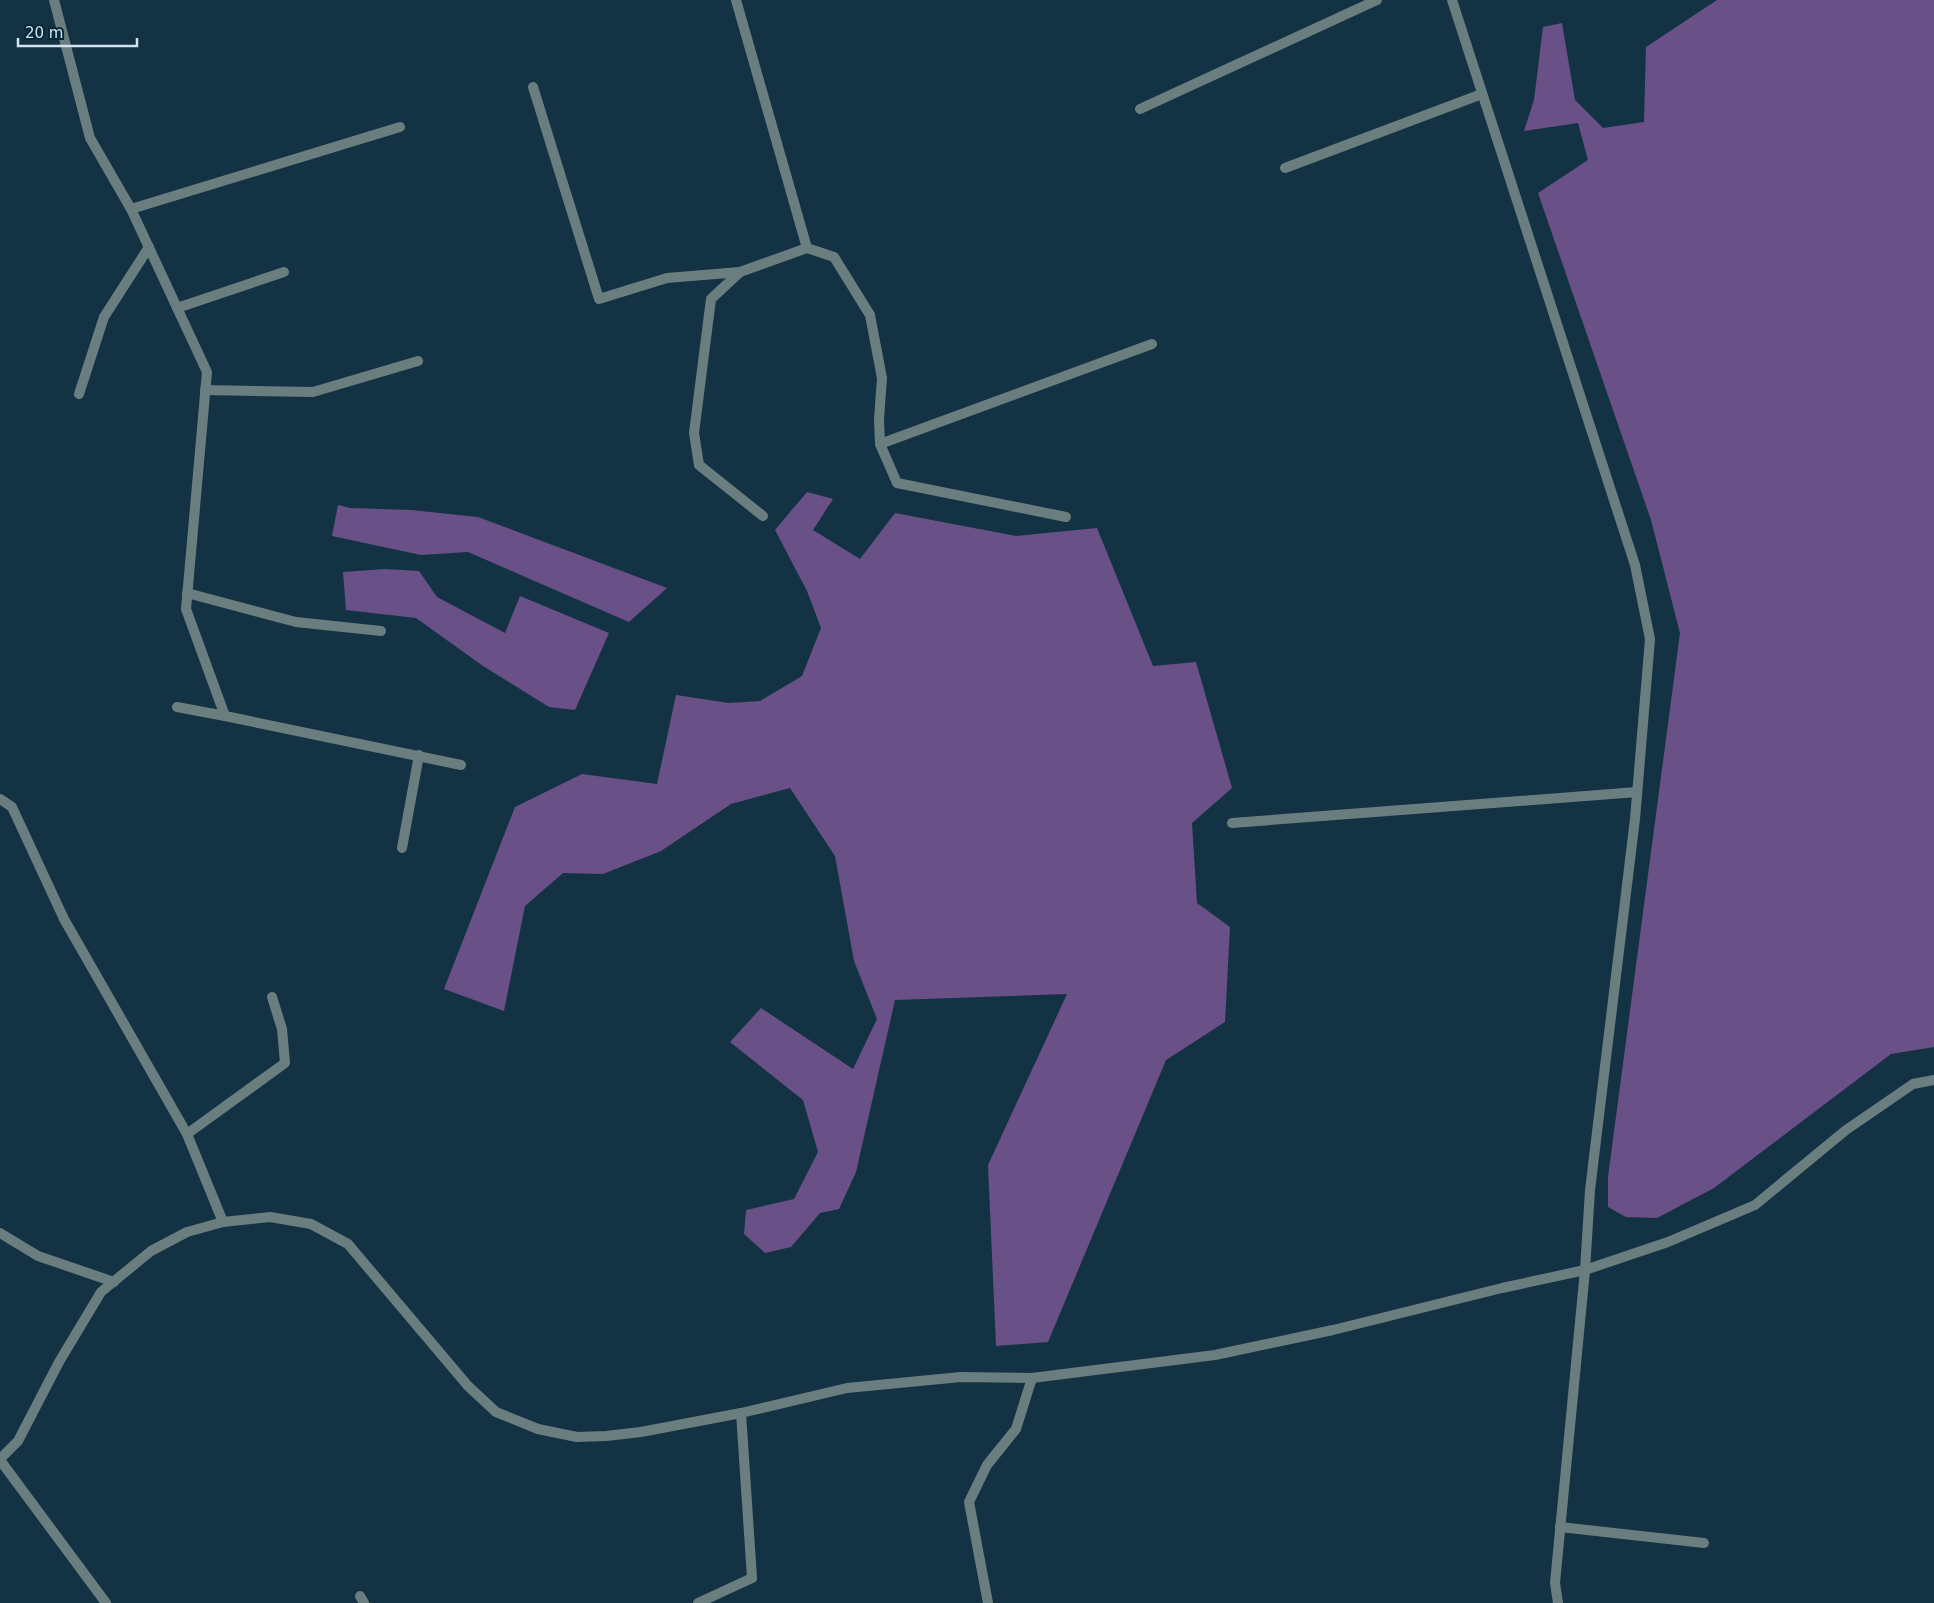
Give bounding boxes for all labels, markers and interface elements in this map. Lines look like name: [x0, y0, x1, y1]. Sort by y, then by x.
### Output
scale bar: [18, 15, 136, 47]
text: 20 m: [25, 24, 63, 42]

